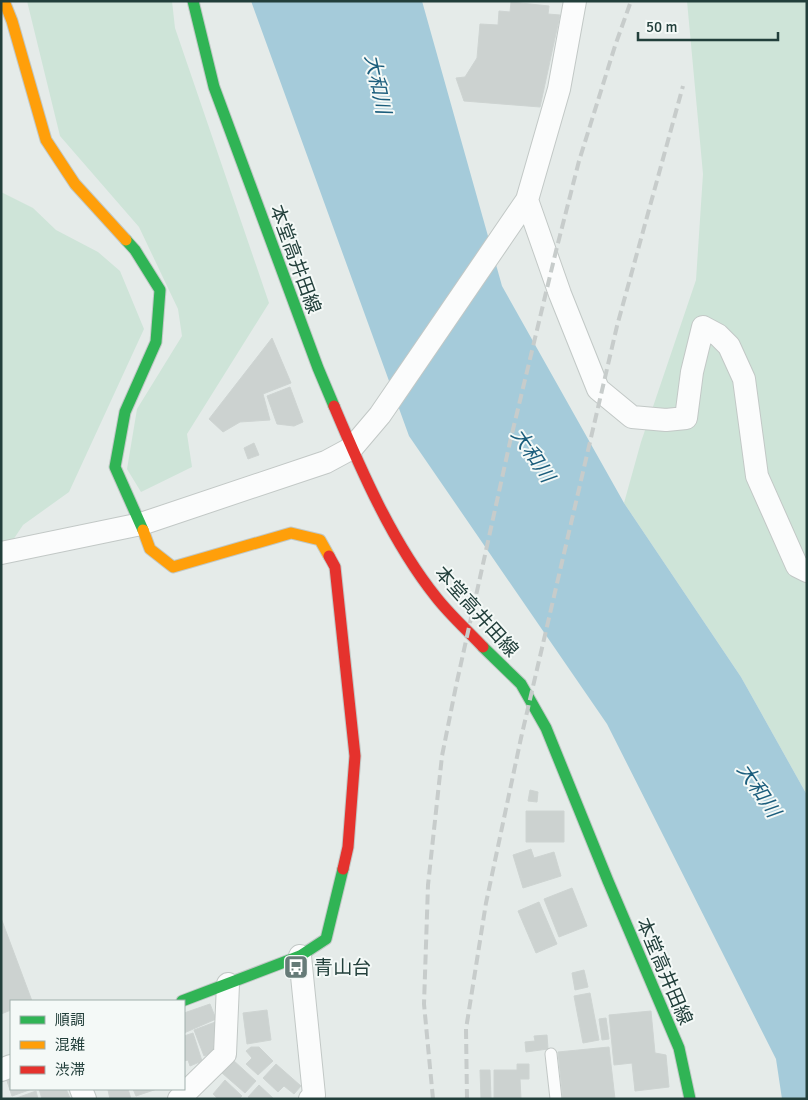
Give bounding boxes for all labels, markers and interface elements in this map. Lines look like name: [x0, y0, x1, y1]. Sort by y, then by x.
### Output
scale bar: [638, 10, 778, 42]
text: 50 m: [646, 18, 677, 36]
water label: 大和川: [359, 52, 396, 118]
street label: 本堂高井田線: [264, 202, 326, 317]
water label: 大和川: [505, 423, 561, 489]
street label: 本堂高井田線: [429, 561, 523, 662]
water label: 大和川: [731, 758, 787, 824]
street label: 本堂高井田線: [631, 914, 697, 1029]
bus stop icon: 青山台: [283, 954, 309, 980]
place label: 青山台: [314, 956, 371, 980]
legend: [10, 1000, 185, 1090]
text: 順調: [55, 1011, 85, 1029]
text: 混雑: [55, 1036, 85, 1054]
text: 渋滞: [55, 1061, 85, 1079]

